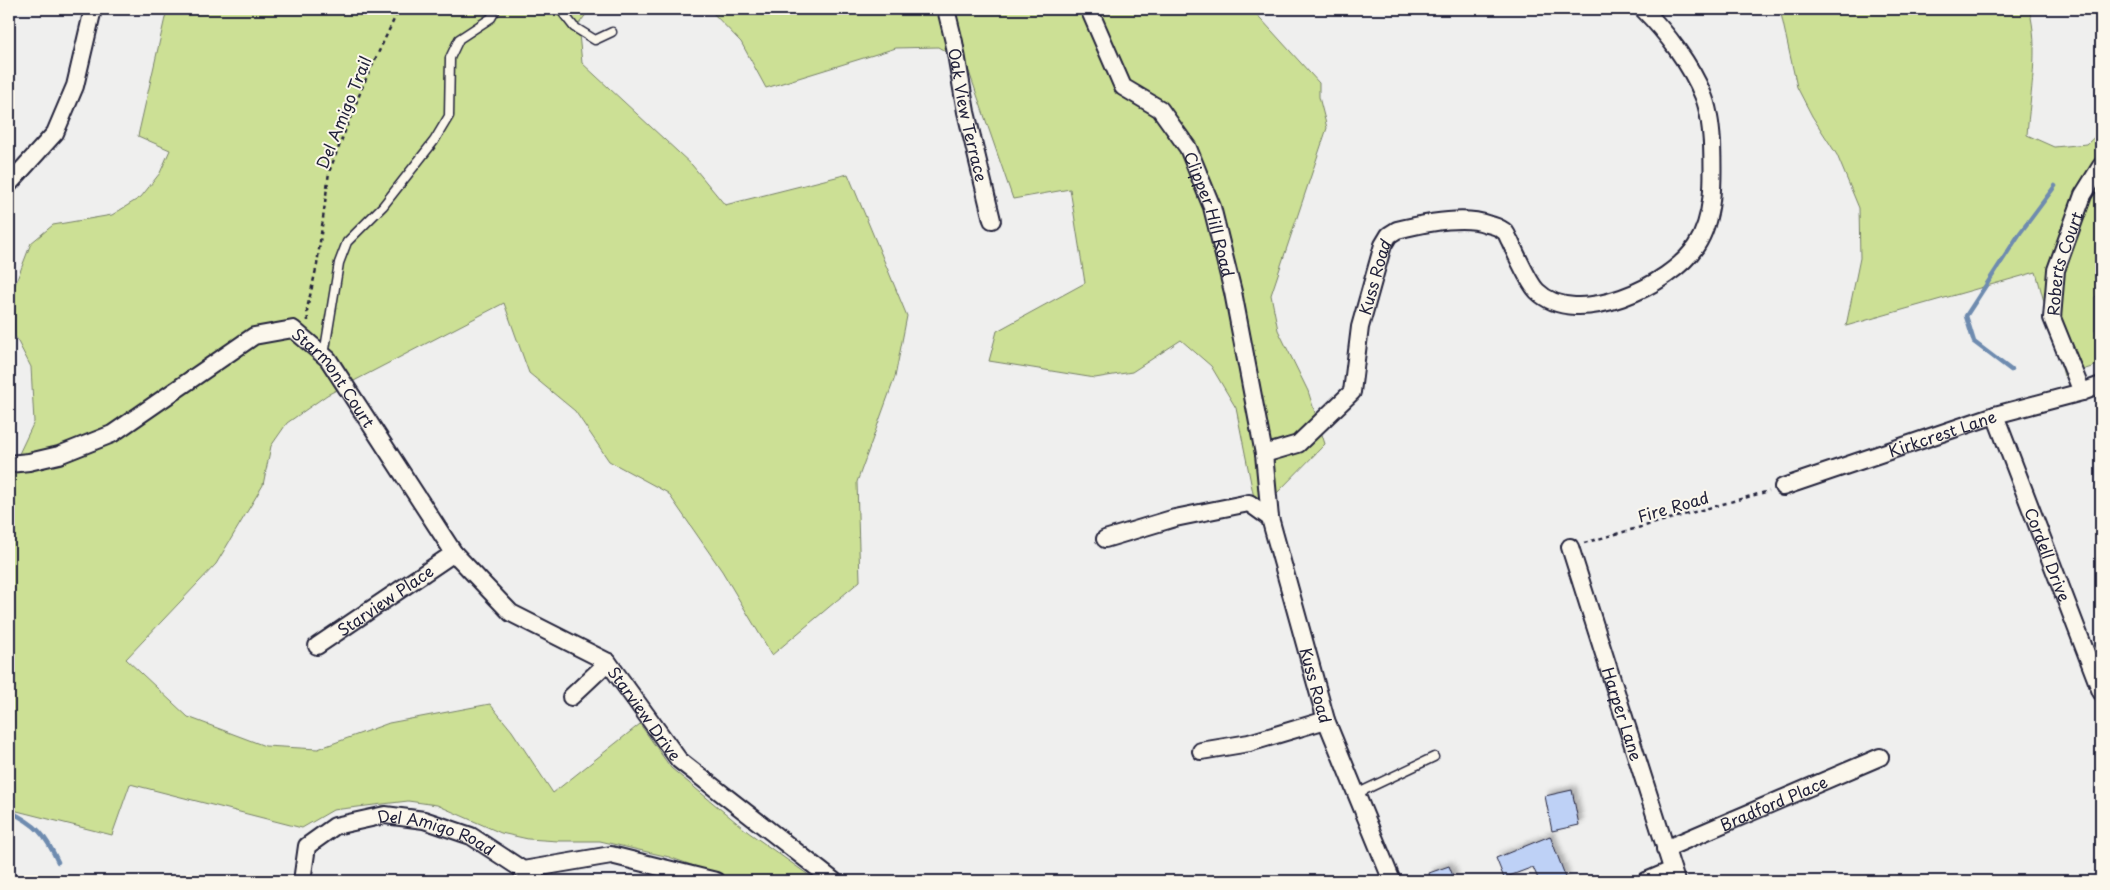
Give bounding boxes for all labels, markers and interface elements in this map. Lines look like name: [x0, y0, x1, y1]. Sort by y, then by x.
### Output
street label: Oak View Terrace: [943, 46, 994, 184]
street label: Del Amigo Trail: [309, 52, 377, 172]
street label: Clipper Hill Road: [1179, 148, 1241, 279]
street label: Roberts Court: [2040, 207, 2088, 317]
street label: Kuss Road: [1352, 234, 1396, 318]
street label: Starmont Court: [287, 322, 381, 432]
street label: Kirkcrest Lane: [1885, 403, 1999, 462]
street label: Fire Road: [1635, 484, 1711, 528]
street label: Cordell Drive: [2019, 504, 2077, 605]
street label: Starview Place: [332, 559, 438, 641]
street label: Kuss Road: [1294, 644, 1338, 726]
street label: Starview Drive: [603, 661, 688, 765]
street label: Harper Lane: [1597, 664, 1649, 764]
street label: Bradford Place: [1716, 769, 1831, 836]
street label: Del Amigo Road: [375, 802, 500, 861]

